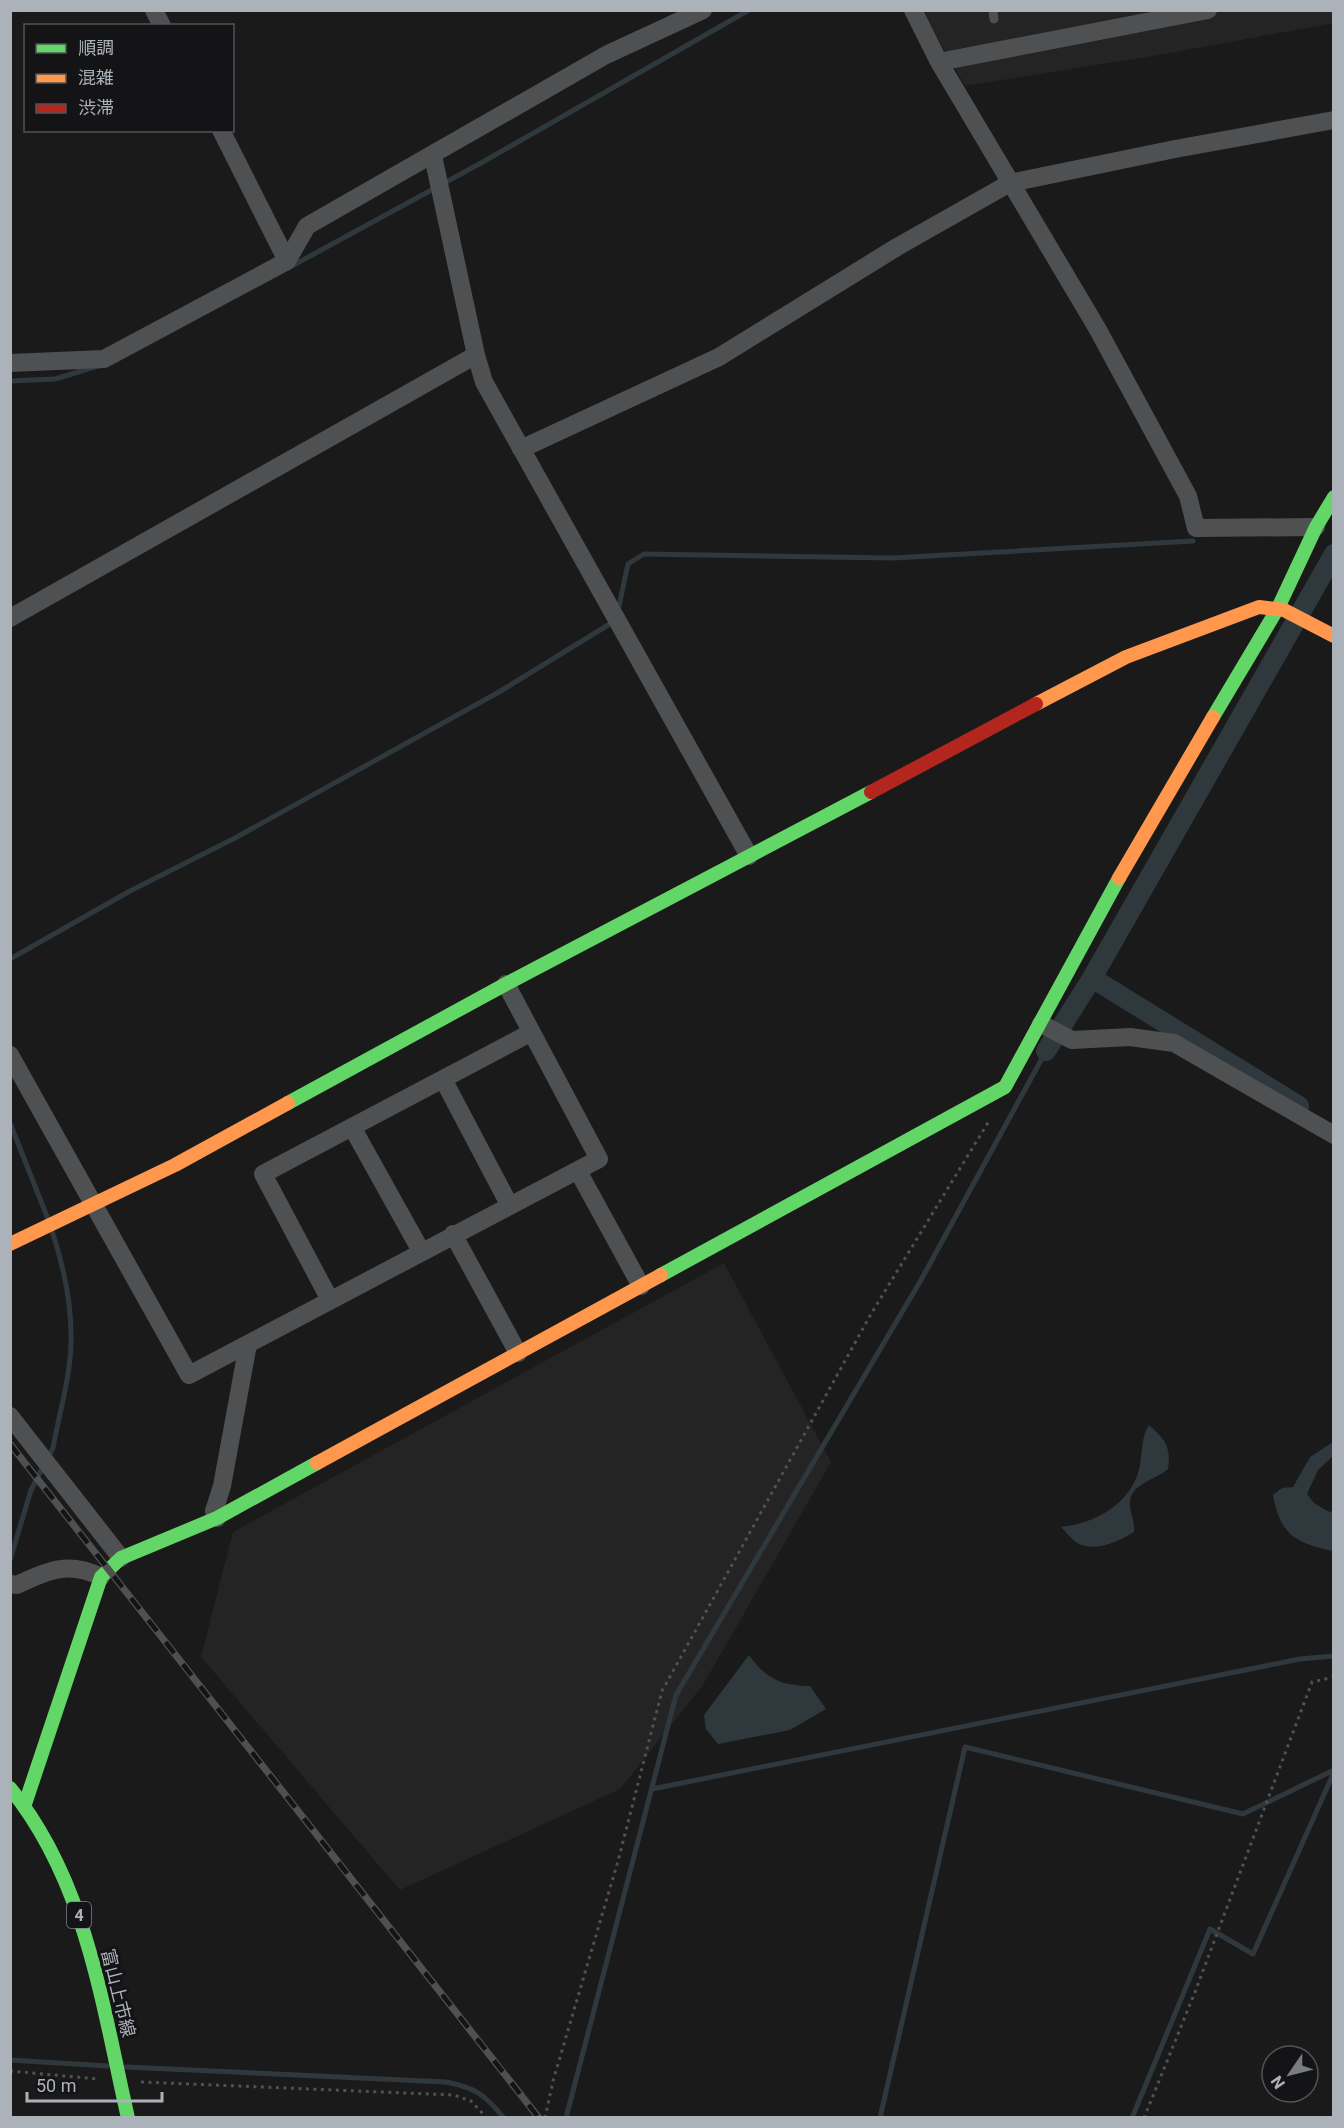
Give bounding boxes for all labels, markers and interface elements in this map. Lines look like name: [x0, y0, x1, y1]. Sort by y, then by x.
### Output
legend: [24, 24, 234, 132]
text: 順調: [78, 37, 114, 58]
text: 混雑: [78, 67, 114, 88]
text: 渋滞: [78, 97, 114, 118]
road number: 4: [67, 1902, 91, 1928]
street label: 富山上市線: [97, 1947, 140, 2039]
north arrow: [1260, 2044, 1320, 2104]
scale bar: [27, 2065, 162, 2103]
text: N: [1267, 2072, 1289, 2092]
text: 50 m: [36, 2075, 76, 2096]

